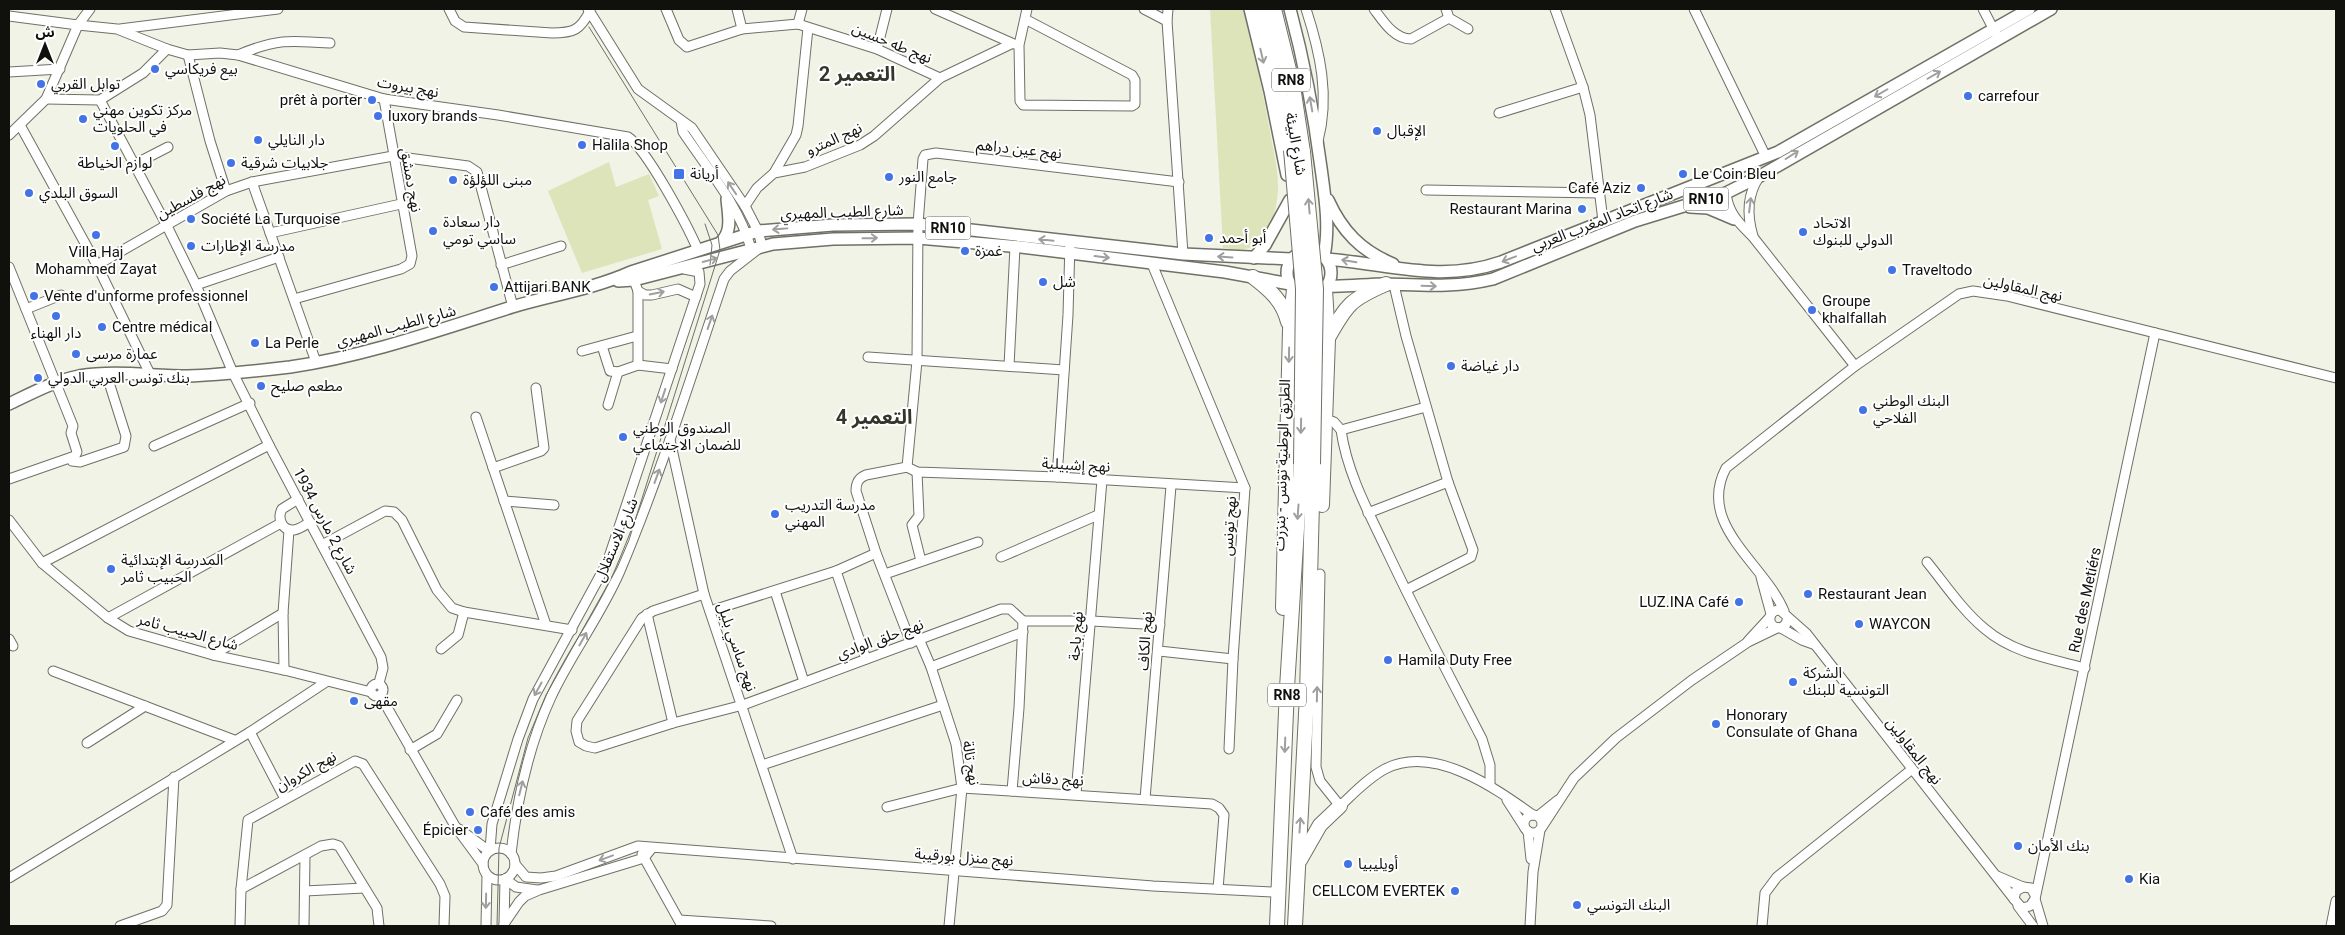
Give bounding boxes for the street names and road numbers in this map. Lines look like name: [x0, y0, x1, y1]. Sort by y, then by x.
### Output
street label: نهج طه حسين: [848, 19, 935, 70]
road number: RN8: [1272, 68, 1310, 92]
street label: نهج بيروت: [375, 73, 440, 104]
street label: شارع البيئة: [1279, 111, 1310, 178]
street label: نهج المترو: [803, 119, 866, 162]
street label: نهج عين دراهم: [975, 136, 1063, 165]
street label: نهج دمشق: [394, 146, 426, 214]
street label: نهج فلسطين: [153, 171, 230, 226]
street label: شارع اتحاد المغرب العربي: [1529, 185, 1677, 258]
road number: RN10: [1684, 188, 1728, 210]
street label: شارع الطيب المهيري: [780, 201, 904, 226]
road number: RN10: [926, 217, 970, 240]
street label: نهج المقاولين: [1981, 271, 2064, 308]
street label: شارع الطيب المهيري: [334, 301, 459, 354]
street label: الطريق الوطنية تونس - بنزرت: [1270, 379, 1295, 551]
street label: نهج إشبيلية: [1041, 454, 1111, 479]
street label: شارع 2 مارس 1934: [287, 465, 361, 579]
street label: شارع الاستقلال: [590, 495, 645, 586]
street label: نهج تونس: [1218, 496, 1243, 557]
street label: Rue des Metiérs: [2065, 546, 2105, 654]
street label: نهج ساسي بليل: [711, 600, 761, 695]
street label: شارع الحبيب ثامر: [134, 610, 241, 657]
street label: نهج باجة: [1065, 611, 1090, 662]
street label: نهج الكاف: [1134, 611, 1159, 671]
street label: نهج حلق الوادي: [834, 615, 927, 666]
road number: RN8: [1268, 684, 1306, 706]
street label: نهج المقاولين: [1880, 714, 1946, 790]
street label: نهج تالة: [956, 739, 983, 787]
street label: نهج الكروان: [272, 747, 341, 798]
street label: نهج دقاش: [1022, 768, 1084, 793]
street label: نهج منزل بورقيبة: [914, 845, 1014, 872]

